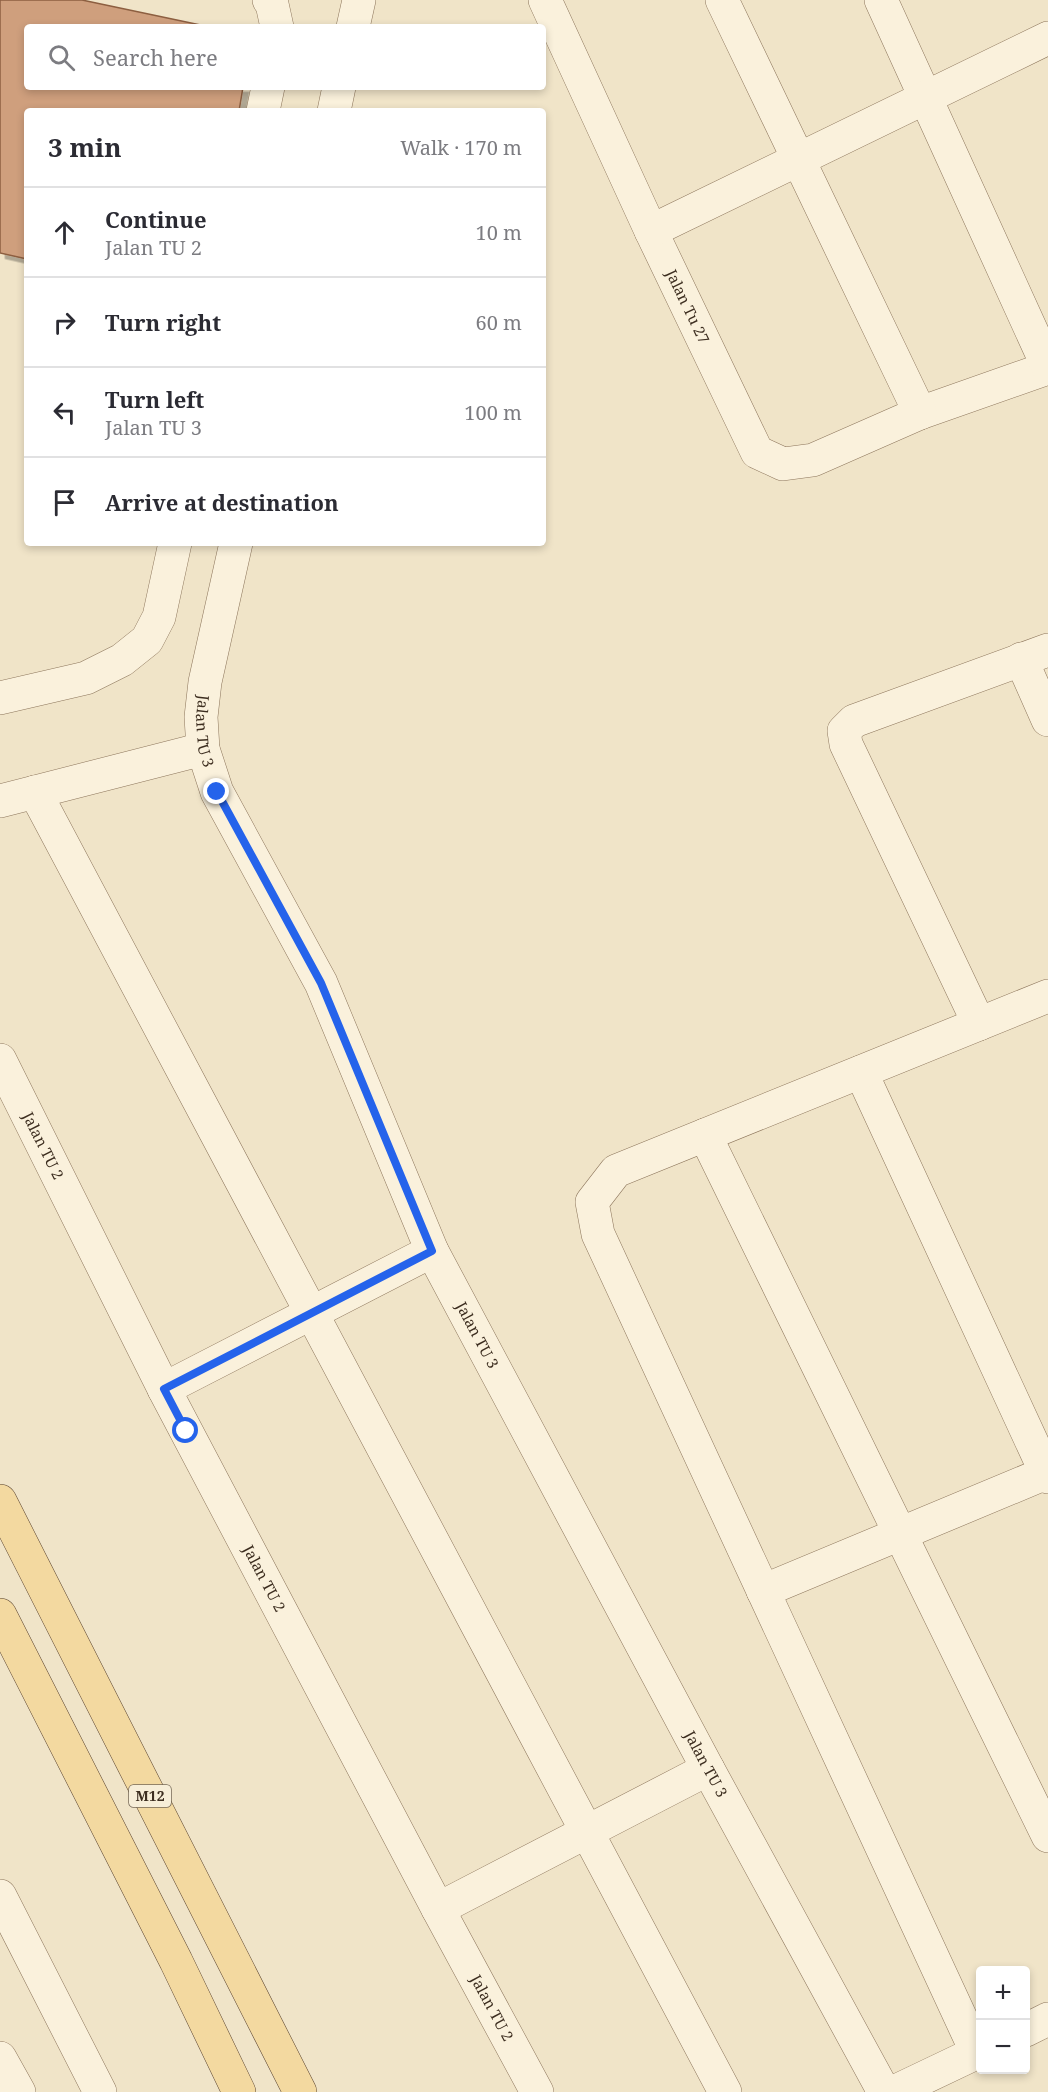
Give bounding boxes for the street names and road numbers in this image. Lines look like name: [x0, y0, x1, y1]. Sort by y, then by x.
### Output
street label: Jalan Tu 27: [661, 265, 714, 347]
street label: Jalan TU 3: [192, 693, 219, 770]
street label: Jalan TU 2: [18, 1108, 69, 1183]
street label: Jalan TU 3: [451, 1297, 504, 1372]
street label: Jalan TU 2: [239, 1540, 291, 1615]
street label: Jalan TU 3: [680, 1726, 732, 1800]
road number: M12: [129, 1785, 171, 1807]
street label: Jalan TU 2: [466, 1970, 519, 2044]

